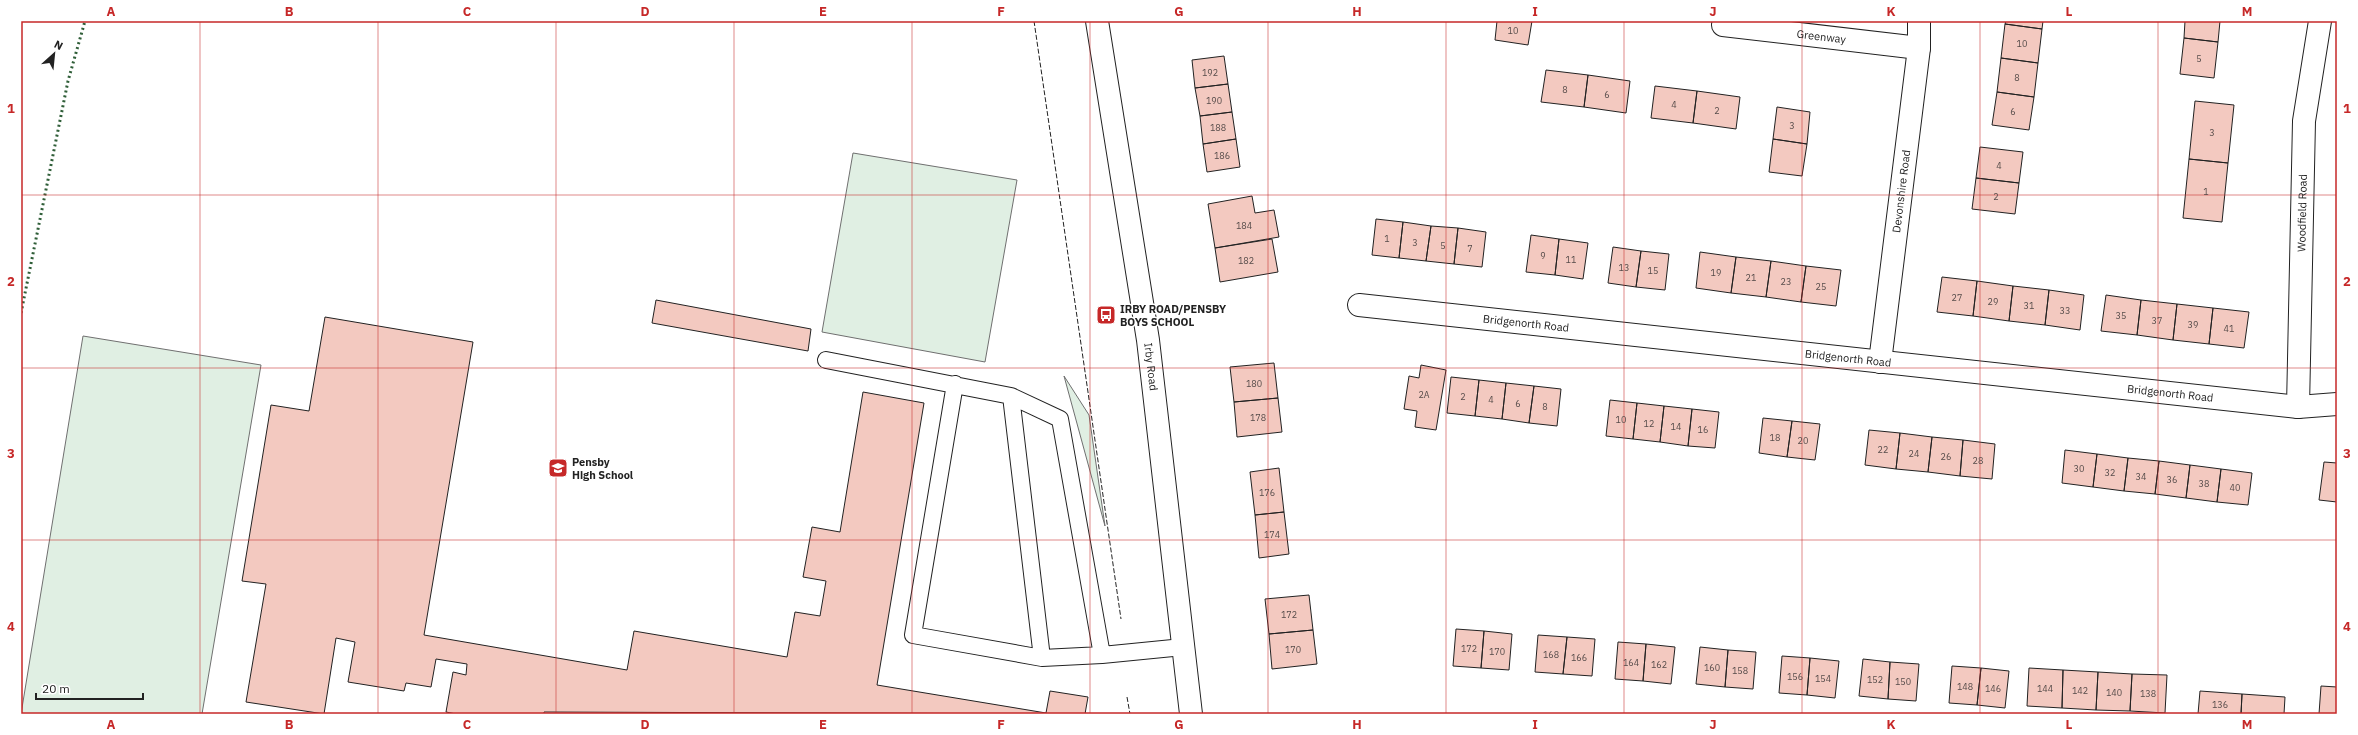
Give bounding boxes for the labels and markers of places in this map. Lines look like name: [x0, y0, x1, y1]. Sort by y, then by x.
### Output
place label: IRBY ROAD/PENSBY BOYS SCHOOL: [1120, 302, 1227, 329]
bus stop icon: IRBY ROAD/PENSBY BOYS SCHOOL: [1095, 304, 1117, 326]
place label: Pensby High School: [572, 455, 634, 482]
school or university icon: Pensby High School: [547, 457, 569, 479]

